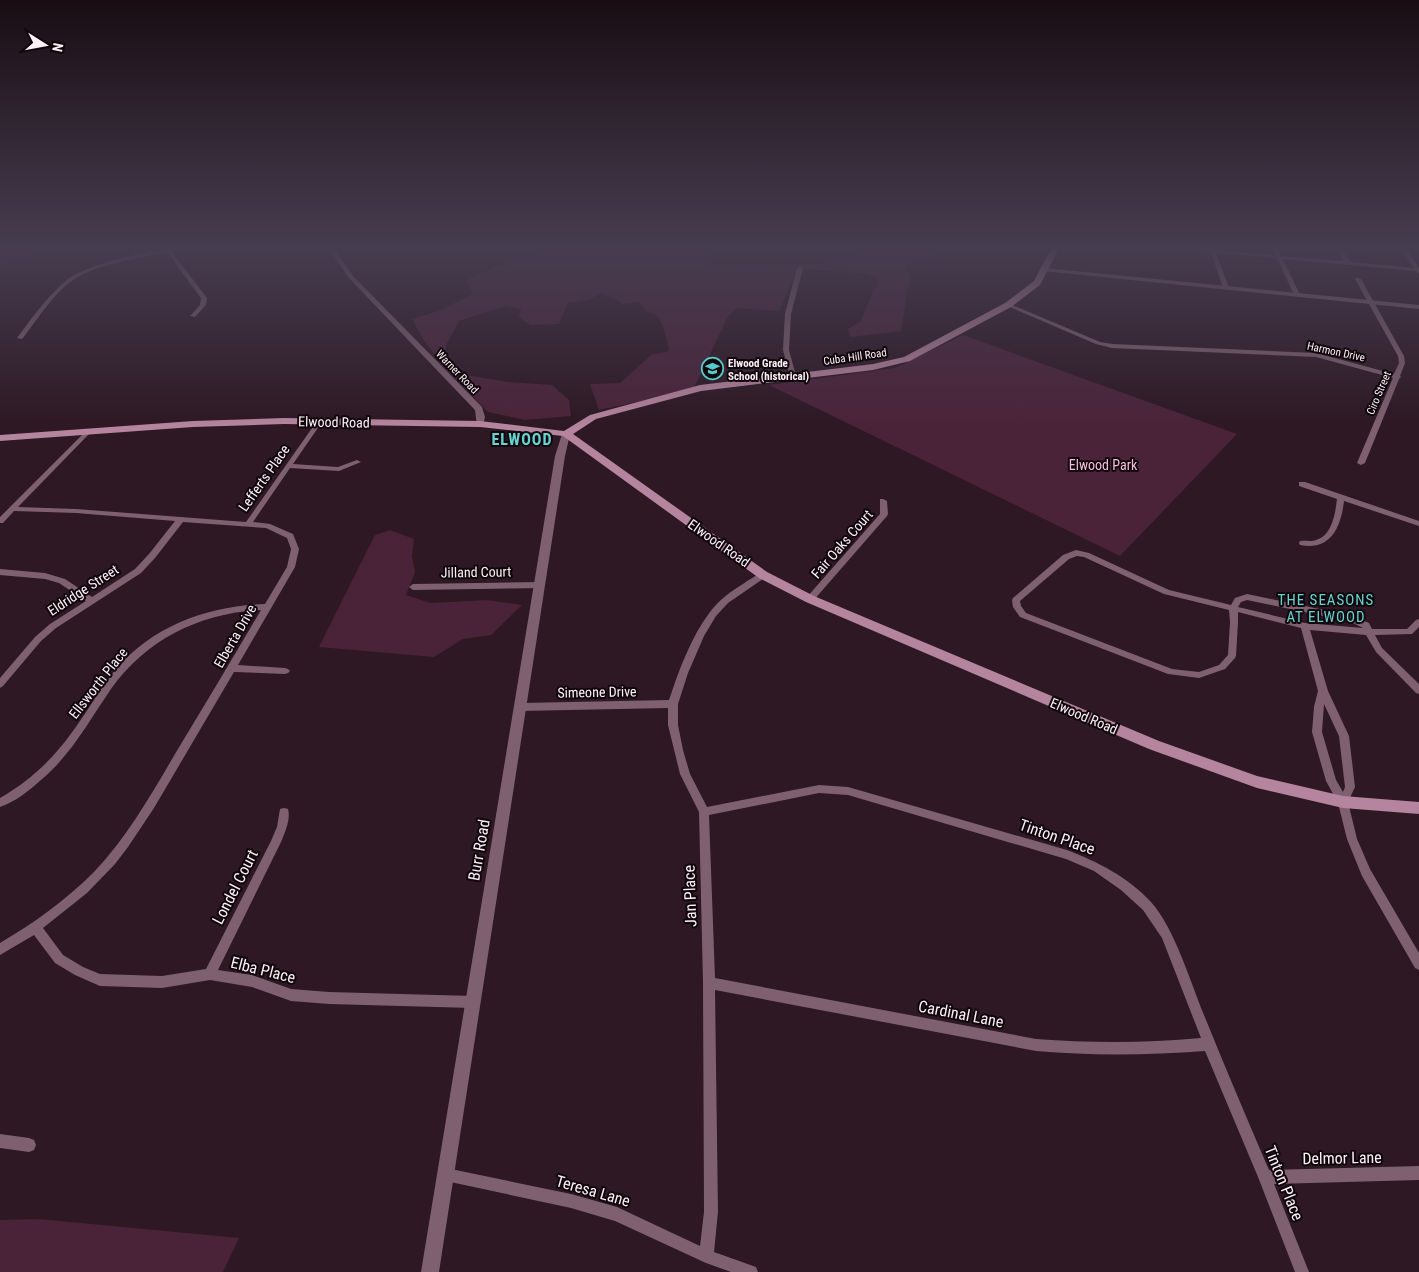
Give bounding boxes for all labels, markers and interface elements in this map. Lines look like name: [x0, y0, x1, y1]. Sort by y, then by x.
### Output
north arrow: [20, 20, 70, 70]
text: N: [49, 42, 66, 53]
street label: Harmon Drive: [1306, 340, 1366, 364]
street label: Cuba Hill Road: [823, 346, 887, 368]
street label: Warner Road: [433, 348, 481, 396]
school or university icon: Elwood Grade School (historical): [700, 357, 724, 381]
place label: Elwood Grade School (historical): [728, 357, 809, 383]
street label: Ciro Street: [1364, 369, 1394, 417]
street label: Elwood Road: [298, 413, 370, 431]
district label: ELWOOD: [491, 430, 553, 449]
street label: Lefferts Place: [235, 441, 293, 514]
park label: Elwood Park: [1069, 457, 1138, 473]
street label: Fair Oaks Court: [808, 507, 876, 581]
street label: Elwood Road: [685, 516, 753, 570]
street label: Eldridge Street: [45, 561, 121, 619]
street label: Jilland Court: [441, 563, 511, 581]
district label: THE SEASONS AT ELWOOD: [1278, 591, 1374, 626]
street label: Elberta Drive: [211, 601, 260, 670]
street label: Ellsworth Place: [65, 644, 131, 722]
street label: Simeone Drive: [557, 683, 637, 701]
street label: Elwood Road: [1048, 695, 1120, 737]
street label: Tinton Place: [1017, 815, 1097, 859]
street label: Burr Road: [464, 818, 494, 882]
street label: Londel Court: [208, 846, 262, 927]
street label: Jan Place: [679, 865, 701, 927]
street label: Elba Place: [229, 953, 297, 987]
street label: Cardinal Lane: [917, 996, 1005, 1032]
street label: Tinton Place: [1260, 1143, 1308, 1223]
street label: Delmor Lane: [1302, 1148, 1382, 1168]
street label: Teresa Lane: [554, 1171, 632, 1211]

